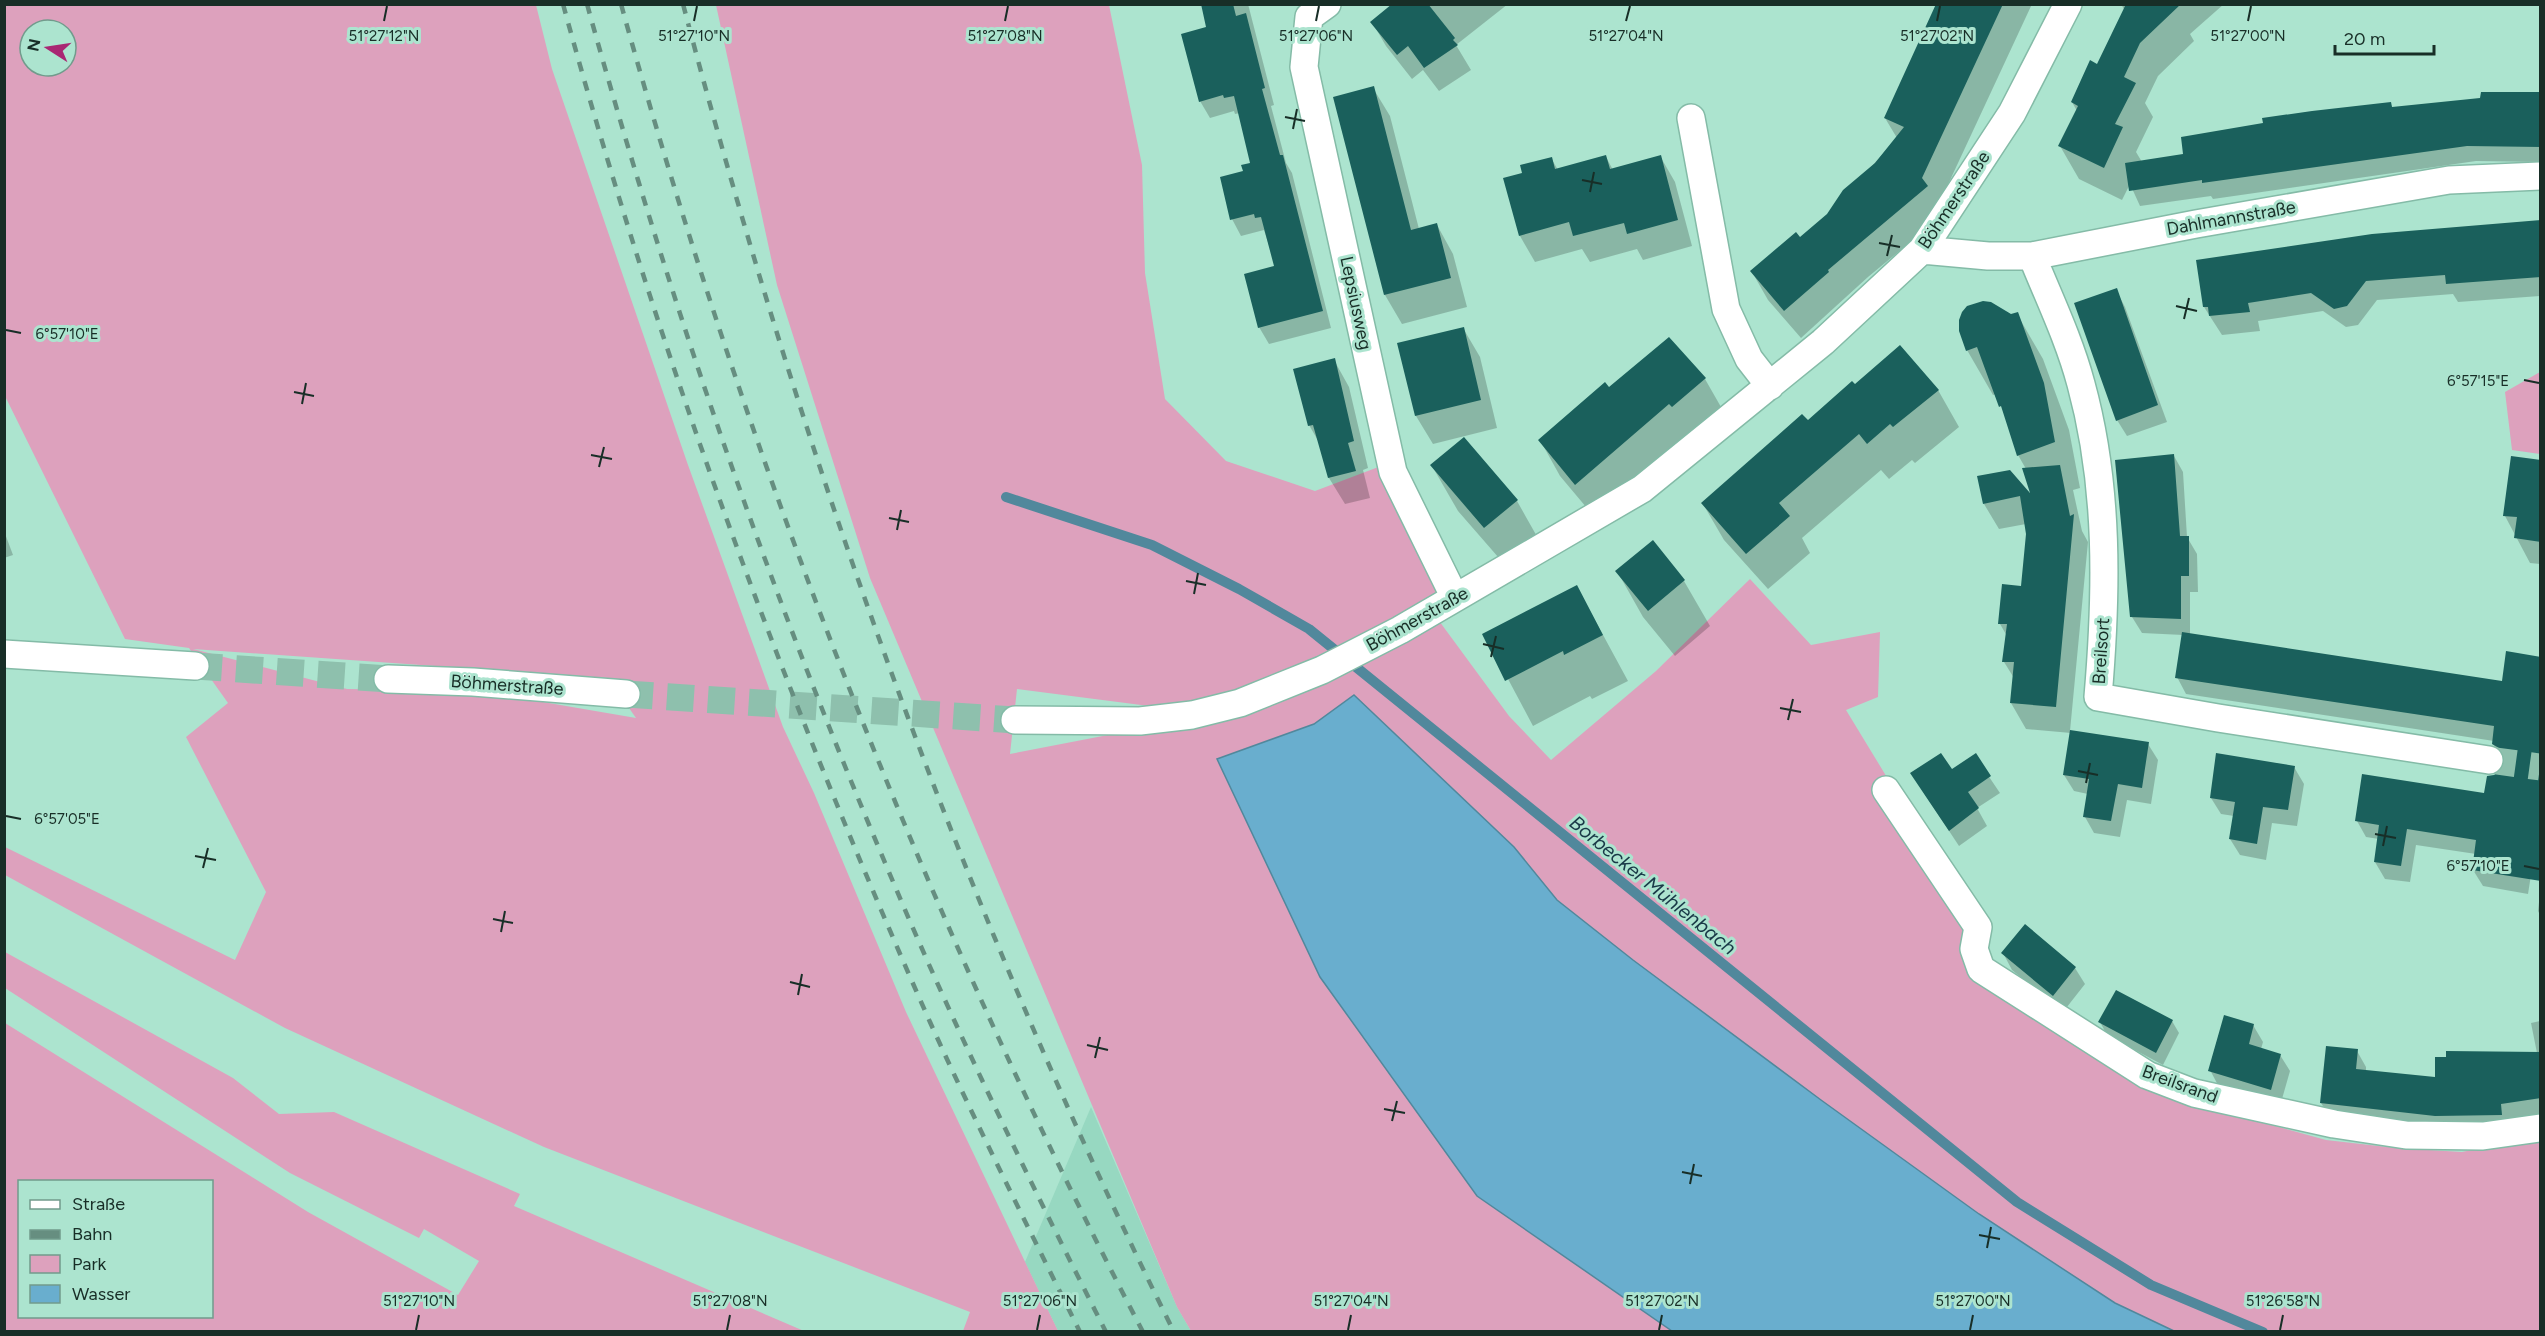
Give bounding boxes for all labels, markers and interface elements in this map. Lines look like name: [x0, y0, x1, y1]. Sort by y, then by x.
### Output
north arrow: [18, 18, 78, 78]
scale bar: [2335, 18, 2434, 56]
text: 51°27'12"N: [349, 27, 419, 45]
text: 51°27'10"N: [658, 27, 730, 45]
text: 51°27'08"N: [967, 27, 1043, 45]
text: 51°27'06"N: [1279, 27, 1353, 45]
text: 51°27'04"N: [1588, 27, 1664, 45]
text: 51°27'02"N: [1900, 27, 1974, 45]
text: 51°27'00"N: [2210, 27, 2286, 45]
text: 20 m: [2344, 28, 2385, 50]
text: N: [23, 37, 44, 53]
street label: Böhmerstraße: [1913, 147, 1995, 253]
street label: Dahlmannstraße: [2165, 196, 2297, 240]
street label: Lepsiusweg: [1335, 254, 1377, 352]
text: 6°57'10"E: [35, 325, 99, 343]
text: 6°57'15"E: [2447, 372, 2509, 390]
street label: Böhmerstraße: [1362, 582, 1472, 656]
street label: Breilsort: [2088, 617, 2114, 685]
street label: Böhmerstraße: [450, 670, 564, 700]
text: 6°57'05"E: [34, 810, 100, 828]
water label: Borbecker Mühlenbach: [1565, 810, 1741, 960]
text: 6°57'10"E: [2446, 857, 2510, 875]
street label: Breilsrand: [2139, 1060, 2221, 1108]
legend: [18, 1180, 213, 1318]
text: Straße: [72, 1193, 125, 1215]
text: Bahn: [72, 1223, 112, 1245]
text: Park: [72, 1253, 107, 1275]
text: Wasser: [72, 1283, 130, 1305]
text: 51°27'10"N: [383, 1292, 455, 1310]
text: 51°27'08"N: [692, 1292, 768, 1310]
text: 51°27'06"N: [1003, 1292, 1077, 1310]
text: 51°27'04"N: [1313, 1292, 1389, 1310]
text: 51°27'02"N: [1625, 1292, 1699, 1310]
text: 51°27'00"N: [1935, 1292, 2011, 1310]
text: 51°26'58"N: [2246, 1292, 2320, 1310]

